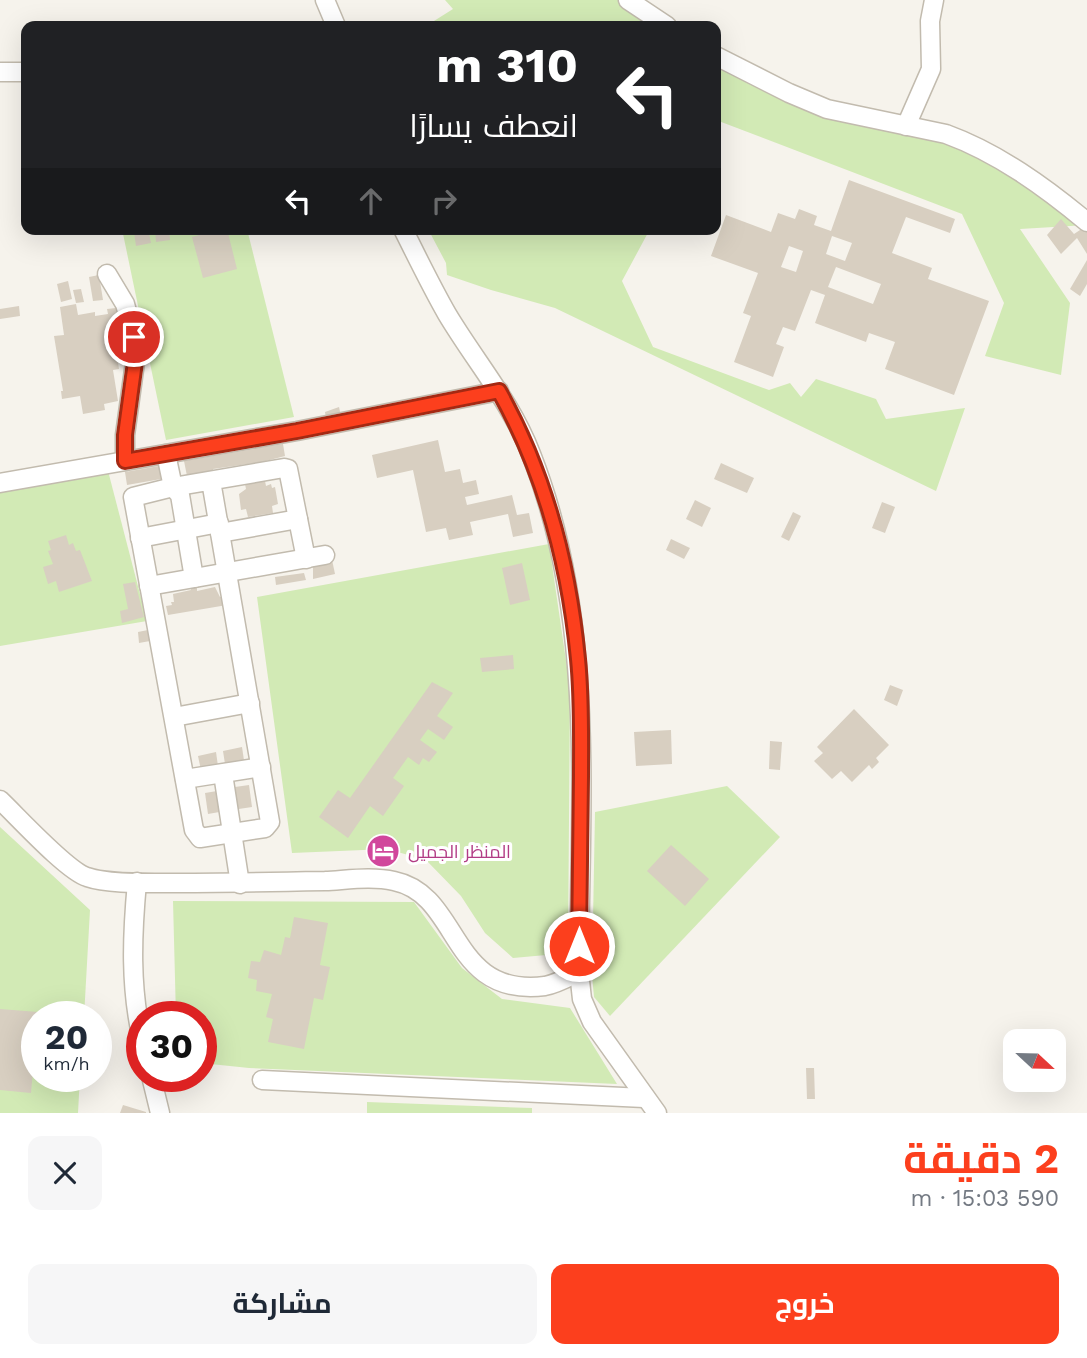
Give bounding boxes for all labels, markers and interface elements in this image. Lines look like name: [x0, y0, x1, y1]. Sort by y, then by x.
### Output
text: 310 m: [436, 36, 578, 94]
icon: left: [602, 49, 693, 140]
text: انعطف يسارًا: [409, 107, 578, 145]
icon: left: [279, 182, 317, 220]
icon: ahead: [352, 182, 390, 220]
icon: right: [425, 182, 463, 220]
pin: [104, 307, 164, 367]
icon: arrive: [115, 318, 153, 356]
hotel icon: المنظر الجميل: [364, 832, 402, 870]
place label: المنظر الجميل: [408, 841, 511, 863]
position arrow: [542, 909, 616, 983]
speed limit sign: 30: [126, 1001, 217, 1092]
text: 20: [45, 1016, 88, 1058]
north arrow: [1003, 1029, 1066, 1092]
map controls: [1003, 1029, 1066, 1092]
text: km/h: [43, 1053, 90, 1074]
text: 2 دقيقة: [903, 1134, 1059, 1183]
button: close: [28, 1136, 102, 1210]
text: 590 m · 15:03: [911, 1185, 1059, 1212]
button: مشاركة: [28, 1264, 537, 1344]
button: خروج: [551, 1264, 1059, 1344]

